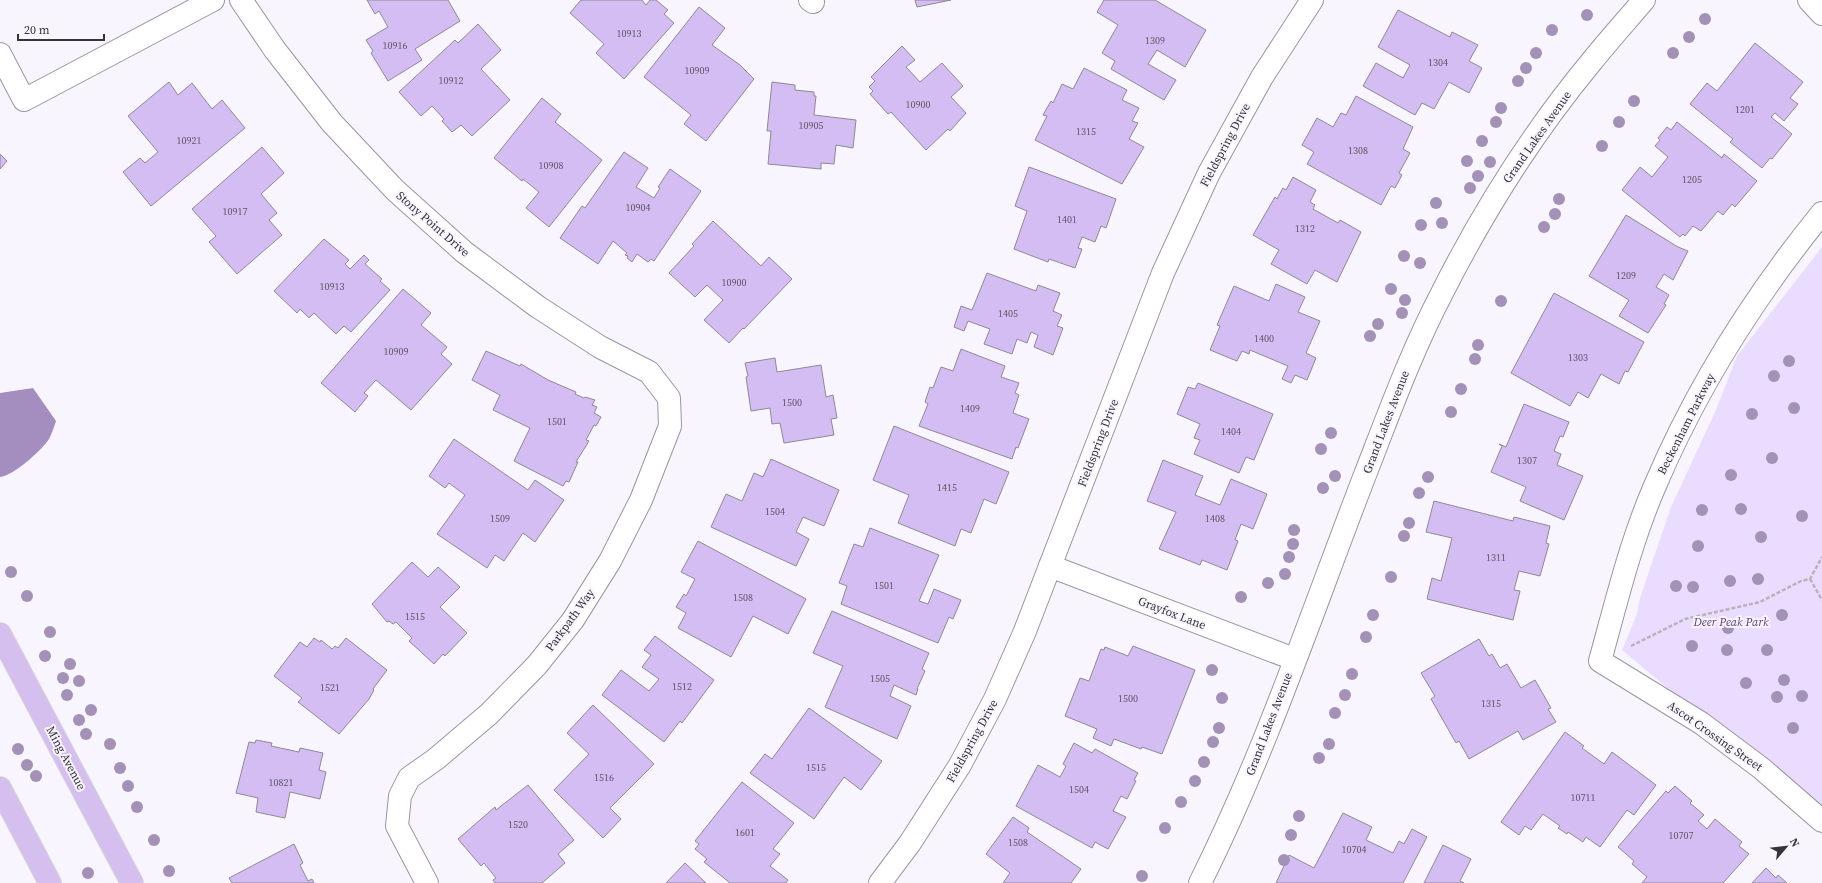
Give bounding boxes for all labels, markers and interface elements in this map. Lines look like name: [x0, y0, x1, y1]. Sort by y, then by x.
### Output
scale bar: [18, 16, 104, 42]
text: 20 m: [24, 22, 50, 38]
house number: 10913: [617, 27, 642, 40]
house number: 1309: [1145, 34, 1165, 47]
house number: 10916: [383, 39, 408, 52]
house number: 1304: [1428, 56, 1448, 69]
house number: 10909: [685, 64, 710, 77]
house number: 10912: [439, 74, 464, 87]
street label: Grand Lakes Avenue: [1499, 88, 1575, 186]
house number: 10900: [906, 98, 931, 111]
street label: Fieldspring Drive: [1196, 100, 1254, 190]
house number: 1201: [1735, 103, 1755, 116]
house number: 10905: [799, 119, 824, 132]
house number: 1315: [1076, 125, 1096, 138]
house number: 10921: [177, 134, 202, 147]
house number: 1308: [1348, 144, 1368, 157]
house number: 10908: [539, 159, 564, 172]
house number: 1205: [1682, 173, 1702, 186]
street label: Stony Point Drive: [393, 188, 473, 260]
house number: 10904: [626, 201, 651, 214]
house number: 10917: [223, 205, 248, 218]
house number: 1401: [1057, 213, 1077, 226]
house number: 1312: [1295, 222, 1315, 235]
house number: 1209: [1616, 269, 1636, 282]
house number: 10900: [722, 276, 747, 289]
house number: 10913: [320, 280, 345, 293]
house number: 1405: [998, 307, 1018, 320]
house number: 1400: [1254, 332, 1274, 345]
house number: 10909: [384, 345, 409, 358]
house number: 1303: [1568, 351, 1588, 364]
street label: Grand Lakes Avenue: [1359, 368, 1413, 476]
street label: Beckenham Parkway: [1654, 370, 1719, 477]
house number: 1500: [782, 396, 802, 409]
street label: Fieldspring Drive: [1074, 397, 1122, 489]
house number: 1409: [960, 402, 980, 415]
house number: 1501: [547, 415, 567, 428]
house number: 1404: [1221, 425, 1241, 438]
house number: 1307: [1517, 454, 1537, 467]
house number: 1415: [937, 481, 957, 494]
house number: 1504: [765, 505, 785, 518]
house number: 1509: [490, 512, 510, 525]
house number: 1408: [1205, 512, 1225, 525]
house number: 1311: [1486, 551, 1506, 564]
house number: 1501: [874, 579, 894, 592]
street label: Parkpath Way: [542, 585, 599, 655]
house number: 1508: [733, 591, 753, 604]
street label: Grayfox Lane: [1136, 593, 1208, 633]
house number: 1515: [405, 610, 425, 623]
park label: Deer Peak Park: [1692, 614, 1769, 630]
street label: Grand Lakes Avenue: [1242, 670, 1296, 778]
house number: 1505: [870, 672, 890, 685]
house number: 1512: [672, 680, 692, 693]
house number: 1521: [320, 681, 340, 694]
house number: 1500: [1118, 692, 1138, 705]
street label: Fieldspring Drive: [943, 697, 1001, 785]
house number: 1315: [1481, 697, 1501, 710]
street label: Ascot Crossing Street: [1664, 697, 1766, 775]
street label: Ming Avenue: [42, 723, 90, 793]
house number: 1515: [806, 761, 826, 774]
house number: 1516: [594, 771, 614, 784]
house number: 10821: [269, 776, 294, 789]
house number: 1504: [1069, 783, 1089, 796]
house number: 10711: [1571, 791, 1596, 804]
house number: 1520: [508, 818, 528, 831]
house number: 1601: [735, 826, 755, 839]
north arrow: [1766, 827, 1806, 867]
house number: 10707: [1669, 829, 1694, 842]
text: N: [1786, 835, 1803, 850]
house number: 1508: [1008, 836, 1028, 849]
house number: 10704: [1342, 843, 1367, 856]

